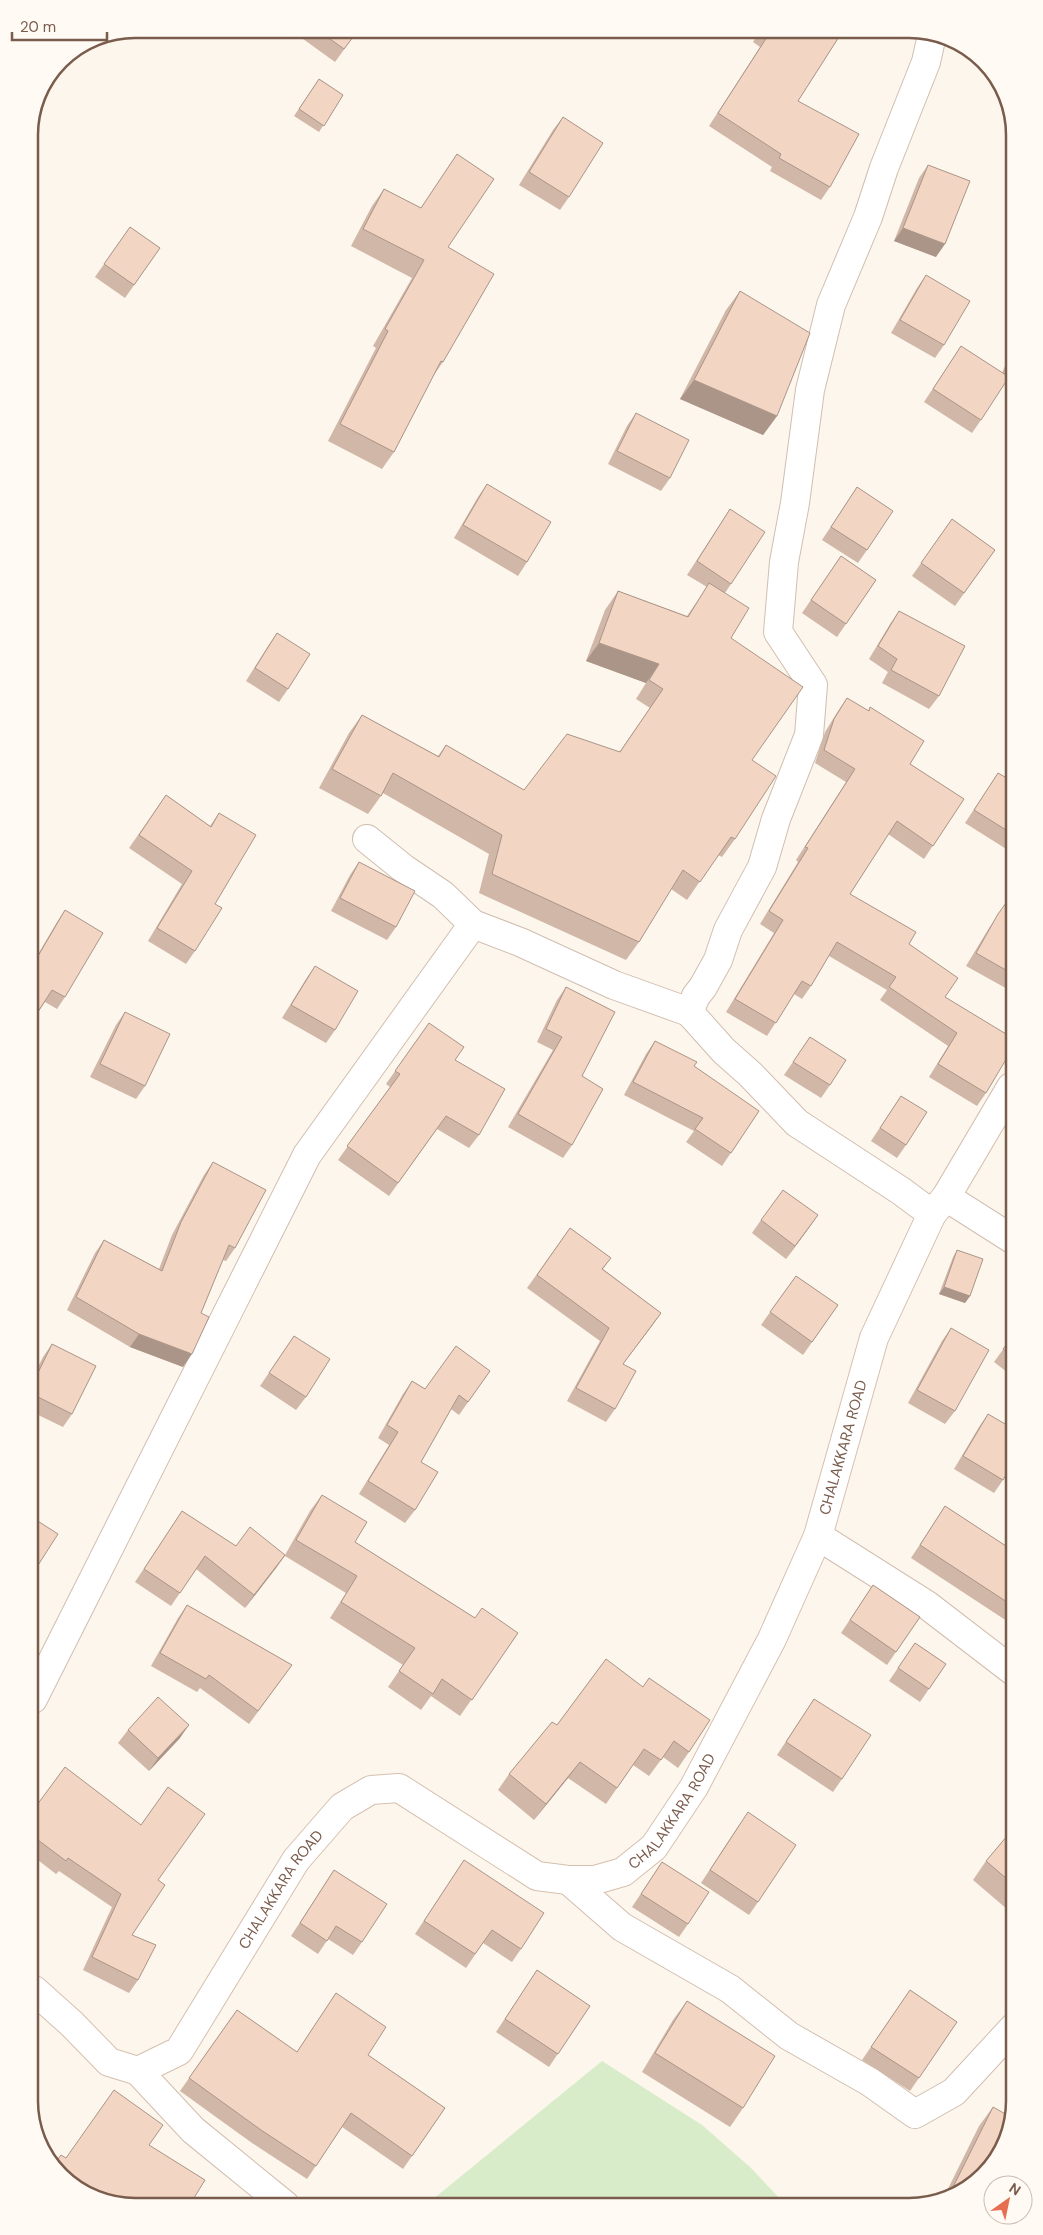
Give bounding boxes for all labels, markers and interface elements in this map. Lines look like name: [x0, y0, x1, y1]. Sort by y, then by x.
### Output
scale bar: [12, 10, 108, 42]
text: 20 m: [20, 17, 56, 37]
street label: CHALAKKARA ROAD: [814, 1378, 872, 1517]
street label: CHALAKKARA ROAD: [624, 1750, 720, 1874]
street label: CHALAKKARA ROAD: [234, 1826, 328, 1953]
north arrow: [983, 2175, 1033, 2225]
text: N: [1006, 2179, 1024, 2199]

